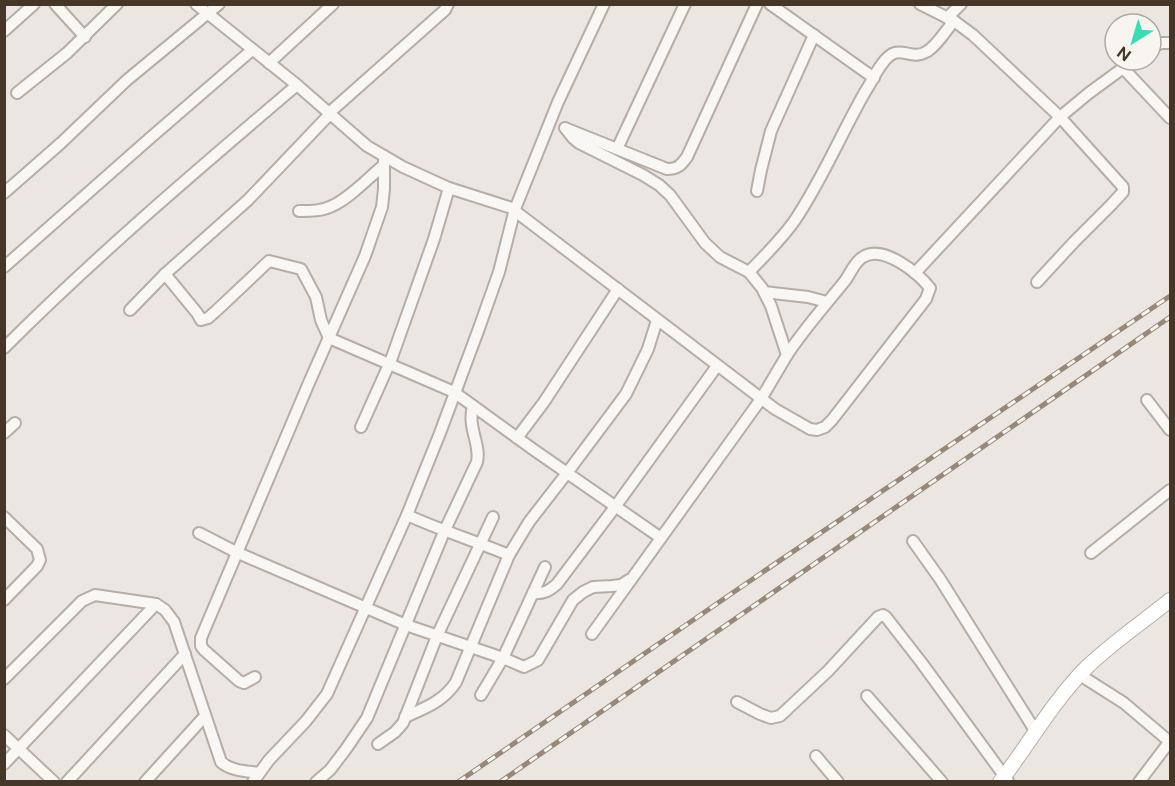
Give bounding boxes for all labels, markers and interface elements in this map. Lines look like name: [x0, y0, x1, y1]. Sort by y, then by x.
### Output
north arrow: [1103, 12, 1163, 72]
text: N: [1114, 42, 1135, 65]

